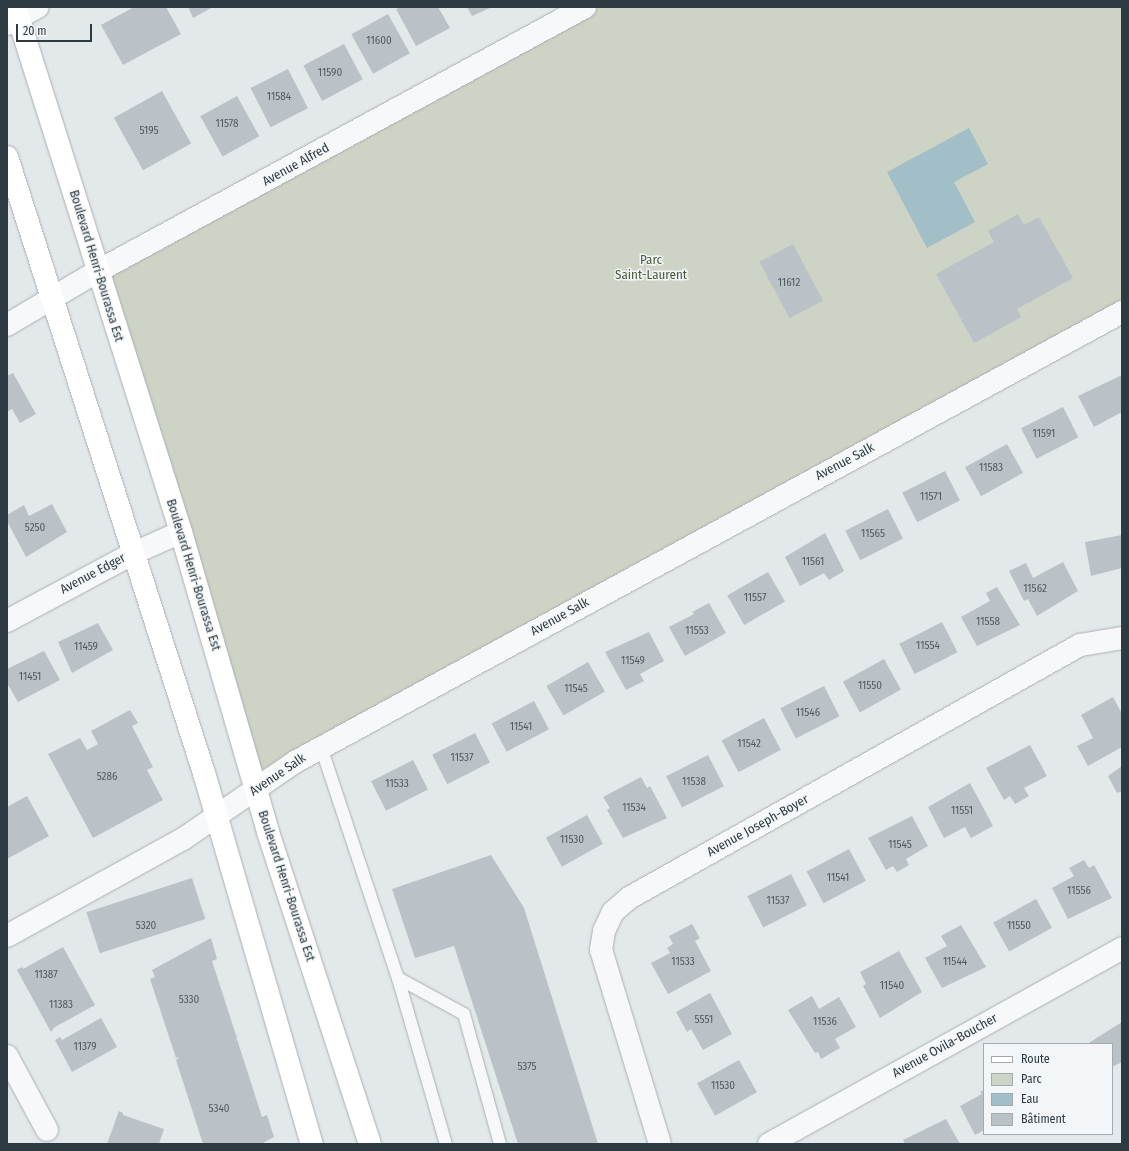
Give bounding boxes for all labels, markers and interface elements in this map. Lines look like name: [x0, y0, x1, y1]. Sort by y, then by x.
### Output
scale bar: [18, 16, 94, 42]
text: 20 m: [23, 24, 47, 38]
house number: 11600: [366, 34, 392, 48]
house number: 11590: [318, 66, 342, 80]
house number: 11584: [267, 90, 291, 104]
house number: 11578: [216, 117, 238, 131]
house number: 5195: [139, 124, 159, 138]
street label: Avenue Alfred: [260, 140, 332, 190]
street label: Boulevard Henri-Bourassa Est: [65, 188, 127, 344]
park label: Parc Saint-Laurent: [615, 253, 687, 284]
house number: 11612: [778, 276, 800, 290]
house number: 11591: [1033, 427, 1055, 441]
street label: Avenue Salk: [813, 440, 877, 484]
house number: 11583: [979, 461, 1003, 475]
house number: 11571: [920, 490, 942, 504]
street label: Boulevard Henri-Bourassa Est: [162, 497, 224, 653]
house number: 5250: [25, 521, 45, 535]
house number: 11565: [861, 527, 885, 541]
street label: Avenue Edger: [58, 550, 128, 598]
house number: 11561: [802, 555, 824, 569]
house number: 11562: [1023, 582, 1047, 596]
house number: 11557: [744, 591, 766, 605]
street label: Avenue Salk: [528, 595, 592, 639]
house number: 11558: [976, 615, 1000, 629]
house number: 11553: [685, 624, 709, 638]
house number: 11554: [916, 639, 940, 653]
house number: 11459: [74, 640, 98, 654]
house number: 11549: [621, 654, 645, 668]
house number: 11451: [19, 670, 41, 684]
house number: 11550: [858, 679, 882, 693]
house number: 11545: [564, 682, 588, 696]
house number: 11546: [796, 706, 820, 720]
house number: 11541: [510, 720, 532, 734]
house number: 11542: [737, 737, 761, 751]
street label: Avenue Salk: [247, 751, 309, 799]
house number: 11537: [451, 751, 473, 765]
house number: 5286: [97, 770, 117, 784]
house number: 11538: [682, 775, 706, 789]
house number: 11533: [385, 777, 409, 791]
street label: Avenue Joseph-Boyer: [705, 792, 811, 860]
house number: 11534: [622, 801, 646, 815]
house number: 11551: [951, 804, 973, 818]
street label: Boulevard Henri-Bourassa Est: [254, 809, 318, 963]
house number: 11530: [560, 833, 584, 847]
house number: 11545: [888, 838, 912, 852]
house number: 11541: [827, 871, 849, 885]
house number: 11556: [1067, 884, 1091, 898]
house number: 11537: [767, 894, 789, 908]
house number: 5320: [136, 919, 156, 933]
house number: 11550: [1007, 919, 1031, 933]
house number: 11533: [671, 955, 695, 969]
house number: 11544: [943, 955, 967, 969]
house number: 11387: [34, 968, 58, 982]
house number: 11540: [880, 979, 904, 993]
house number: 5330: [179, 993, 199, 1007]
house number: 11383: [49, 998, 73, 1012]
street label: Avenue Ovila-Boucher: [890, 1011, 1000, 1081]
house number: 5551: [695, 1013, 713, 1027]
house number: 11536: [813, 1015, 837, 1029]
house number: 11379: [74, 1040, 96, 1054]
legend: [983, 1043, 1113, 1135]
text: Route: [1021, 1052, 1050, 1066]
house number: 5375: [517, 1060, 537, 1074]
text: Parc: [1021, 1072, 1042, 1086]
house number: 11530: [711, 1079, 735, 1093]
text: Eau: [1021, 1092, 1039, 1106]
house number: 5340: [209, 1102, 229, 1116]
text: Bâtiment: [1021, 1112, 1066, 1126]

